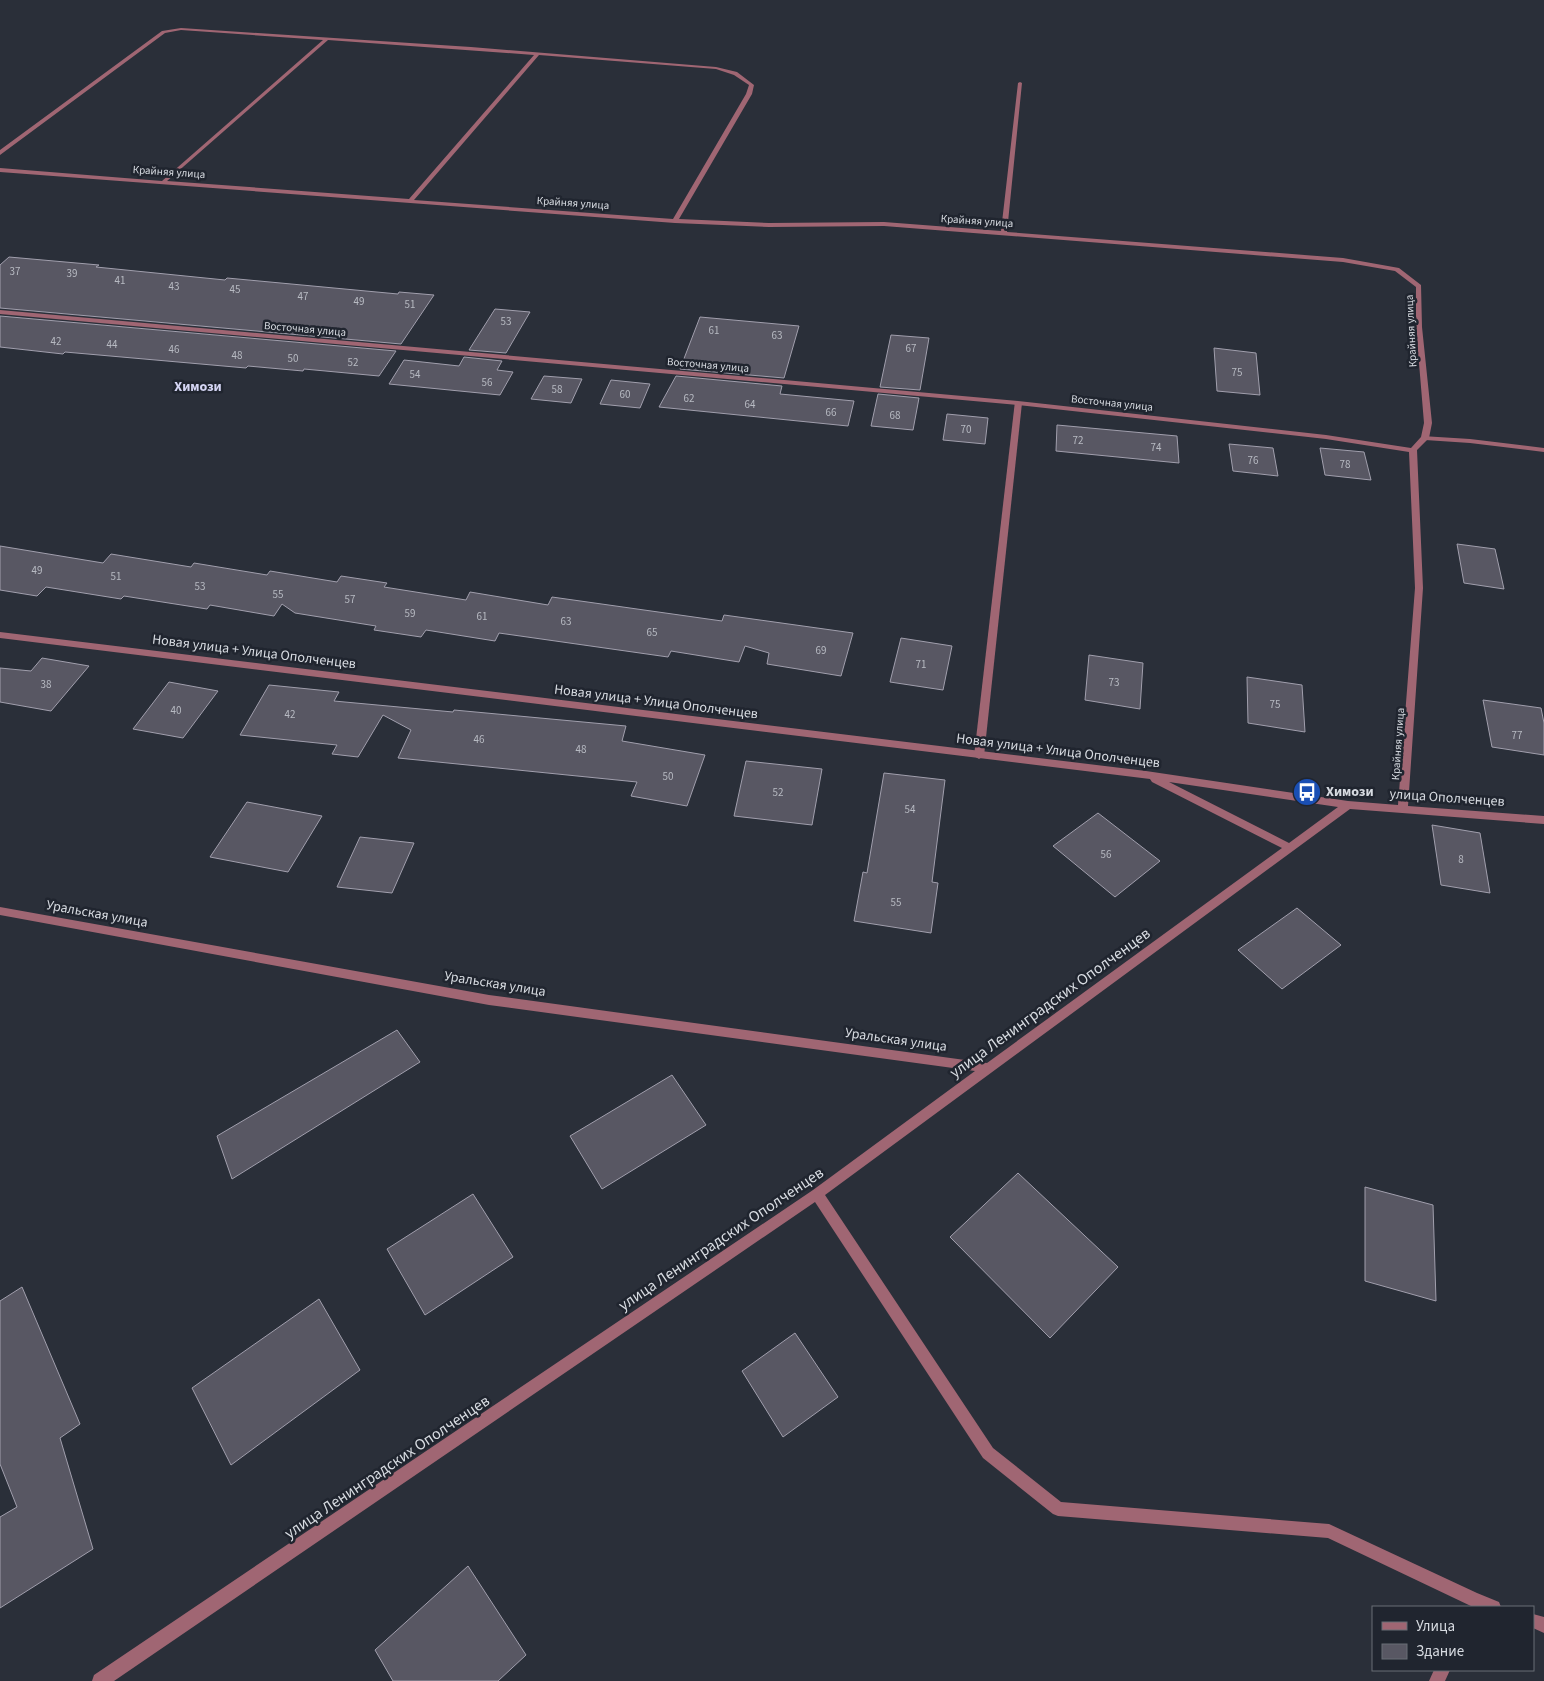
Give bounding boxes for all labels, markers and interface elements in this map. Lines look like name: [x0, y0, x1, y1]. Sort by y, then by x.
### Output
street label: Крайняя улица: [132, 162, 206, 182]
street label: Крайняя улица: [536, 193, 610, 213]
street label: Крайняя улица: [940, 211, 1014, 231]
house number: 37: [10, 264, 20, 279]
house number: 39: [67, 266, 77, 281]
house number: 41: [115, 273, 125, 288]
house number: 43: [169, 279, 179, 294]
house number: 45: [230, 282, 240, 297]
house number: 47: [298, 289, 308, 304]
house number: 49: [354, 294, 364, 309]
street label: Крайняя улица: [1402, 294, 1420, 368]
house number: 51: [405, 297, 415, 312]
house number: 53: [501, 314, 511, 329]
street label: Восточная улица: [263, 318, 347, 340]
house number: 61: [709, 323, 719, 338]
house number: 63: [772, 328, 782, 343]
house number: 42: [51, 334, 61, 349]
house number: 44: [107, 337, 118, 352]
house number: 67: [906, 341, 916, 356]
house number: 46: [169, 342, 180, 357]
house number: 48: [232, 348, 243, 363]
house number: 50: [288, 351, 298, 366]
street label: Восточная улица: [666, 354, 750, 376]
house number: 52: [348, 355, 358, 370]
house number: 75: [1232, 365, 1242, 380]
house number: 54: [410, 367, 421, 382]
house number: 56: [482, 375, 493, 390]
district label: Химози: [174, 377, 222, 397]
house number: 58: [552, 382, 563, 397]
house number: 60: [620, 387, 630, 402]
house number: 62: [684, 391, 694, 406]
street label: Восточная улица: [1070, 391, 1154, 415]
house number: 64: [745, 397, 756, 412]
house number: 66: [826, 405, 837, 420]
house number: 68: [890, 408, 901, 423]
house number: 70: [961, 422, 971, 437]
house number: 72: [1073, 433, 1083, 448]
house number: 74: [1151, 440, 1162, 455]
house number: 76: [1248, 453, 1259, 468]
house number: 78: [1340, 457, 1351, 472]
house number: 49: [32, 563, 42, 578]
house number: 51: [111, 569, 121, 584]
house number: 53: [195, 579, 205, 594]
house number: 55: [273, 587, 283, 602]
house number: 57: [345, 592, 355, 607]
house number: 59: [405, 606, 415, 621]
house number: 61: [477, 609, 487, 624]
house number: 63: [561, 614, 571, 629]
house number: 65: [647, 625, 657, 640]
street label: Новая улица + Улица Ополченцев: [151, 630, 357, 674]
house number: 69: [816, 643, 826, 658]
house number: 71: [916, 657, 926, 672]
house number: 73: [1109, 675, 1119, 690]
house number: 38: [41, 677, 52, 692]
street label: Новая улица + Улица Ополченцев: [553, 680, 759, 724]
house number: 75: [1270, 697, 1280, 712]
house number: 40: [171, 703, 181, 718]
house number: 42: [285, 707, 295, 722]
street label: Крайняя улица: [1388, 707, 1408, 781]
house number: 77: [1512, 728, 1522, 743]
street label: Новая улица + Улица Ополченцев: [955, 729, 1161, 773]
house number: 46: [474, 732, 485, 747]
house number: 48: [576, 742, 587, 757]
house number: 50: [663, 769, 673, 784]
bus stop icon: Химози: [1292, 777, 1322, 807]
place label: Химози: [1326, 782, 1374, 802]
street label: улица Ополченцев: [1389, 784, 1505, 812]
house number: 52: [773, 785, 783, 800]
house number: 54: [905, 802, 916, 817]
house number: 56: [1101, 847, 1112, 862]
house number: 8: [1458, 852, 1464, 867]
street label: Уральская улица: [45, 895, 149, 933]
house number: 55: [891, 895, 901, 910]
street label: улица Ленинградских Ополченцев: [945, 923, 1155, 1083]
street label: Уральская улица: [443, 966, 547, 1002]
street label: Уральская улица: [844, 1023, 948, 1057]
street label: улица Ленинградских Ополченцев: [614, 1162, 828, 1316]
street label: улица Ленинградских Ополченцев: [280, 1390, 494, 1544]
legend: [1372, 1606, 1534, 1671]
text: Улица: [1416, 1616, 1455, 1637]
text: Здание: [1416, 1641, 1464, 1662]

